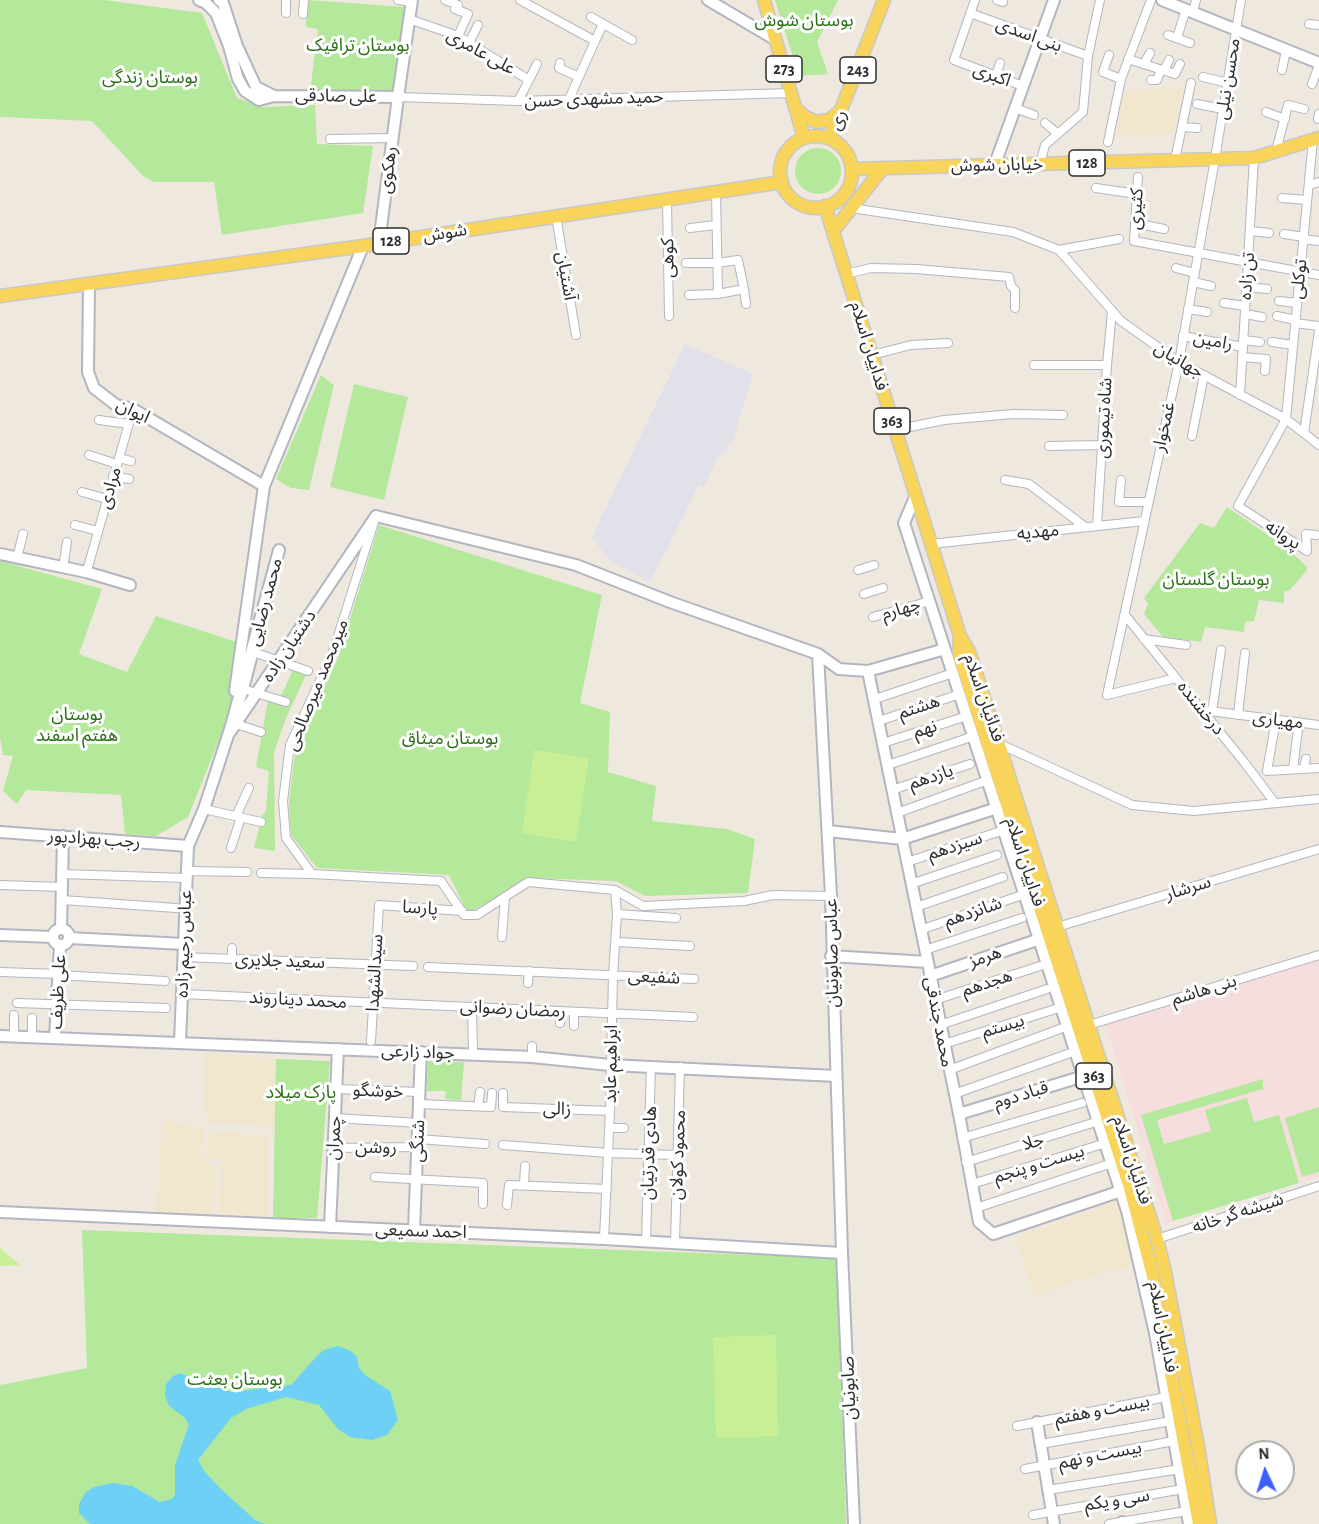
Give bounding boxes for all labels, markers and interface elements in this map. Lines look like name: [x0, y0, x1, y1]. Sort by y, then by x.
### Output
park label: بوستان شوش: [754, 10, 854, 32]
street label: بنی اسدی: [993, 13, 1065, 57]
street label: علی عامری: [443, 24, 519, 80]
park label: بوستان ترافیک: [306, 35, 410, 57]
street label: محسن نیلی: [1211, 37, 1245, 121]
road number: 273: [766, 56, 802, 82]
road number: 243: [840, 57, 876, 83]
street label: اکبری: [970, 58, 1014, 92]
park label: بوستان زندگی: [102, 67, 198, 89]
street label: علی صادقی: [295, 84, 377, 108]
street label: حمید مشهدی حسن: [524, 86, 664, 112]
street label: ری: [824, 106, 852, 134]
street label: رهکوی: [374, 145, 402, 195]
road number: 128: [1069, 150, 1105, 176]
street label: خیابان شوش: [951, 153, 1043, 177]
street label: کثیری: [1124, 187, 1148, 231]
street label: شوش: [421, 219, 469, 247]
road number: 128: [373, 228, 409, 254]
street label: کوهی: [657, 238, 679, 278]
street label: آشتیان: [551, 250, 581, 302]
street label: تن زاده: [1235, 251, 1259, 301]
street label: توکلی: [1286, 258, 1312, 300]
street label: فداییان اسلام: [845, 299, 893, 393]
street label: رامین: [1191, 327, 1235, 355]
street label: جهانیان: [1150, 337, 1208, 383]
street label: شاه تیموری: [1091, 377, 1117, 459]
street label: ایوان: [113, 394, 153, 428]
street label: غمخوار: [1148, 400, 1180, 454]
road number: 363: [874, 408, 910, 434]
street label: مرادی: [94, 465, 126, 511]
street label: پروانه: [1261, 515, 1305, 555]
street label: مهدیه: [1016, 519, 1060, 545]
street label: محمد رضایی: [243, 556, 287, 648]
park label: بوستان گلستان: [1162, 569, 1270, 591]
street label: چهارم: [879, 593, 923, 625]
street label: دشتبان زاده: [257, 606, 321, 686]
street label: میرمحمد میرصالحی: [281, 616, 353, 754]
street label: فدائیان اسلام: [959, 651, 1009, 745]
street label: درخشنده: [1173, 677, 1229, 739]
street label: هشتم: [895, 690, 943, 724]
park label: بوستان هفتم اسفند: [36, 704, 118, 746]
street label: مهیاری: [1251, 706, 1305, 734]
street label: نهم: [910, 715, 940, 743]
park label: بوستان میثاق: [402, 728, 498, 750]
street label: یازدهم: [906, 760, 956, 794]
street label: فداییان اسلام: [1000, 815, 1050, 909]
street label: رجب بهزادپور: [47, 825, 141, 853]
street label: سیزدهم: [925, 827, 985, 865]
street label: سرشار: [1163, 871, 1213, 905]
street label: عباس رحیم زاده: [171, 890, 197, 998]
street label: شانزدهم: [941, 892, 1005, 932]
street label: پارسا: [401, 896, 439, 920]
street label: عباس صابونیان: [820, 898, 844, 1008]
street label: سیدالشهدا: [362, 934, 388, 1012]
street label: هرمز: [966, 941, 1004, 973]
street label: سعید جلایری: [234, 949, 326, 973]
street label: علی ظریف: [45, 954, 71, 1030]
street label: شفیعی: [627, 965, 681, 989]
street label: هجدهم: [959, 965, 1015, 1001]
street label: بنی هاشم: [1169, 970, 1239, 1010]
street label: محمد جندقی: [920, 975, 958, 1069]
street label: محمد دیناروند: [248, 987, 348, 1013]
street label: رمضان رضوانی: [459, 995, 567, 1023]
street label: بیستم: [979, 1009, 1027, 1043]
street label: ابراهیم عابد: [600, 1024, 622, 1104]
street label: جواد زارعی: [381, 1040, 455, 1064]
road number: 363: [1076, 1063, 1112, 1089]
street label: قباد دوم: [991, 1076, 1051, 1114]
street label: خوشگو: [352, 1079, 404, 1103]
park label: پارک میلاد: [266, 1082, 336, 1104]
street label: زالی: [542, 1098, 572, 1120]
street label: هادی قدرتیان: [637, 1106, 661, 1200]
street label: محمود کولان: [666, 1110, 690, 1200]
street label: فدائیان اسلام: [1108, 1113, 1156, 1207]
street label: چمران: [322, 1115, 346, 1161]
street label: شنگی: [406, 1119, 430, 1163]
street label: جلا: [1020, 1129, 1046, 1155]
street label: روشن: [355, 1137, 397, 1159]
street label: بیست و پنجم: [991, 1140, 1087, 1188]
street label: شیشه گر خانه: [1190, 1188, 1286, 1238]
street label: احمد سمیعی: [375, 1219, 467, 1243]
street label: فداییان اسلام: [1144, 1280, 1182, 1374]
street label: صابونیان: [837, 1356, 861, 1420]
park label: بوستان بعثت: [187, 1369, 283, 1391]
street label: بیست و هفتم: [1053, 1390, 1151, 1430]
street label: بیست و نهم: [1056, 1436, 1144, 1474]
north arrow: [1235, 1440, 1295, 1500]
text: N: [1258, 1446, 1270, 1462]
street label: سی و یکم: [1083, 1484, 1151, 1516]

